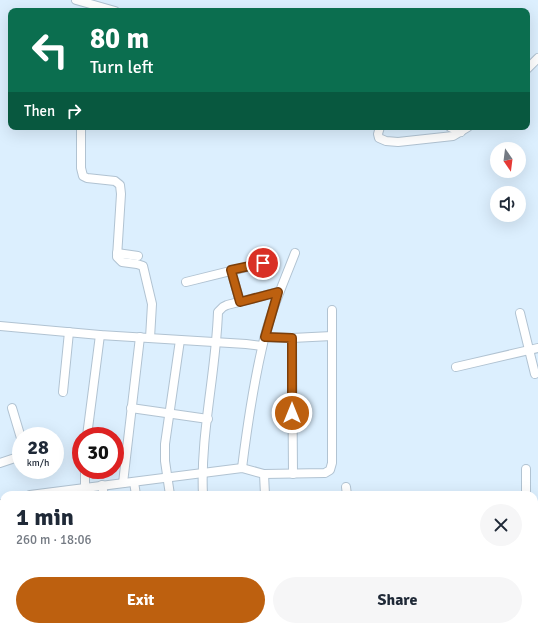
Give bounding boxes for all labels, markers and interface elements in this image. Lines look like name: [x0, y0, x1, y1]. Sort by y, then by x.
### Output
text: 80 m: [90, 22, 149, 56]
icon: left: [24, 24, 76, 76]
text: Turn left: [90, 56, 153, 78]
icon: right: [63, 100, 85, 122]
text: Then: [24, 102, 55, 120]
north arrow: [490, 142, 526, 178]
map controls: [490, 142, 526, 222]
button: sound: [490, 186, 526, 222]
pin: [246, 246, 280, 280]
icon: arrive: [252, 252, 274, 274]
position arrow: [271, 392, 313, 434]
speed limit sign: 30: [72, 427, 124, 479]
text: 28: [27, 435, 49, 460]
text: km/h: [27, 457, 49, 469]
text: 1 min: [16, 502, 74, 532]
button: close: [480, 504, 522, 546]
text: 260 m · 18:06: [16, 532, 92, 548]
button: Exit: [16, 577, 265, 623]
button: Share: [273, 577, 522, 623]

